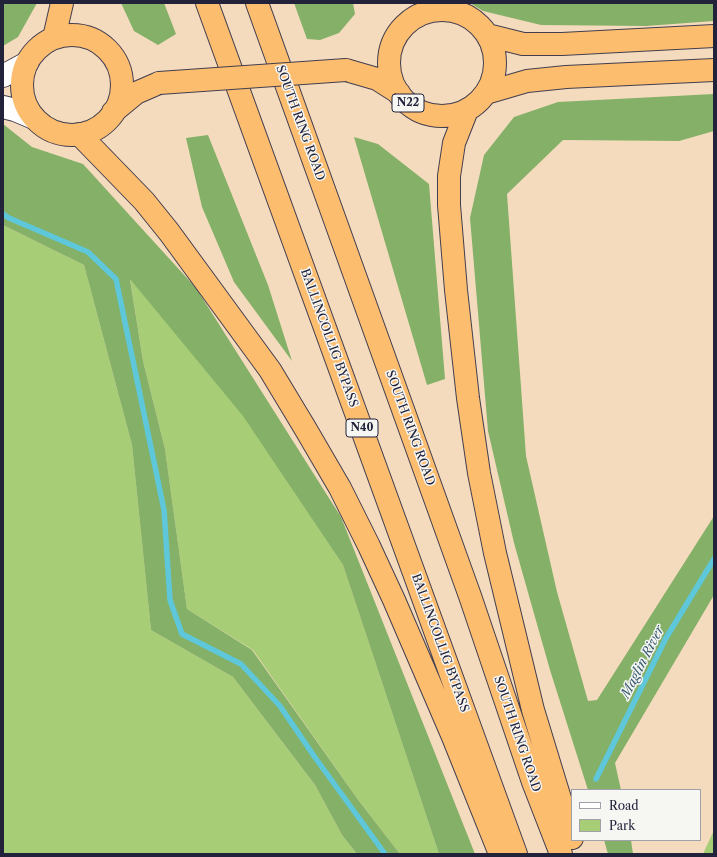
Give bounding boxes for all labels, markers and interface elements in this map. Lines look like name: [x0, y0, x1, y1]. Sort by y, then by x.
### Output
street label: SOUTH RING ROAD: [272, 63, 328, 183]
road number: N22: [392, 94, 424, 112]
street label: BALLINCOLLIG BYPASS: [297, 267, 361, 409]
street label: SOUTH RING ROAD: [382, 368, 438, 488]
road number: N40: [346, 419, 378, 437]
street label: BALLINCOLLIG BYPASS: [408, 572, 472, 714]
water label: Maglin River: [618, 623, 668, 701]
street label: SOUTH RING ROAD: [490, 674, 544, 794]
legend: [571, 789, 701, 841]
text: Road: [609, 798, 639, 813]
text: Park: [609, 818, 635, 833]

